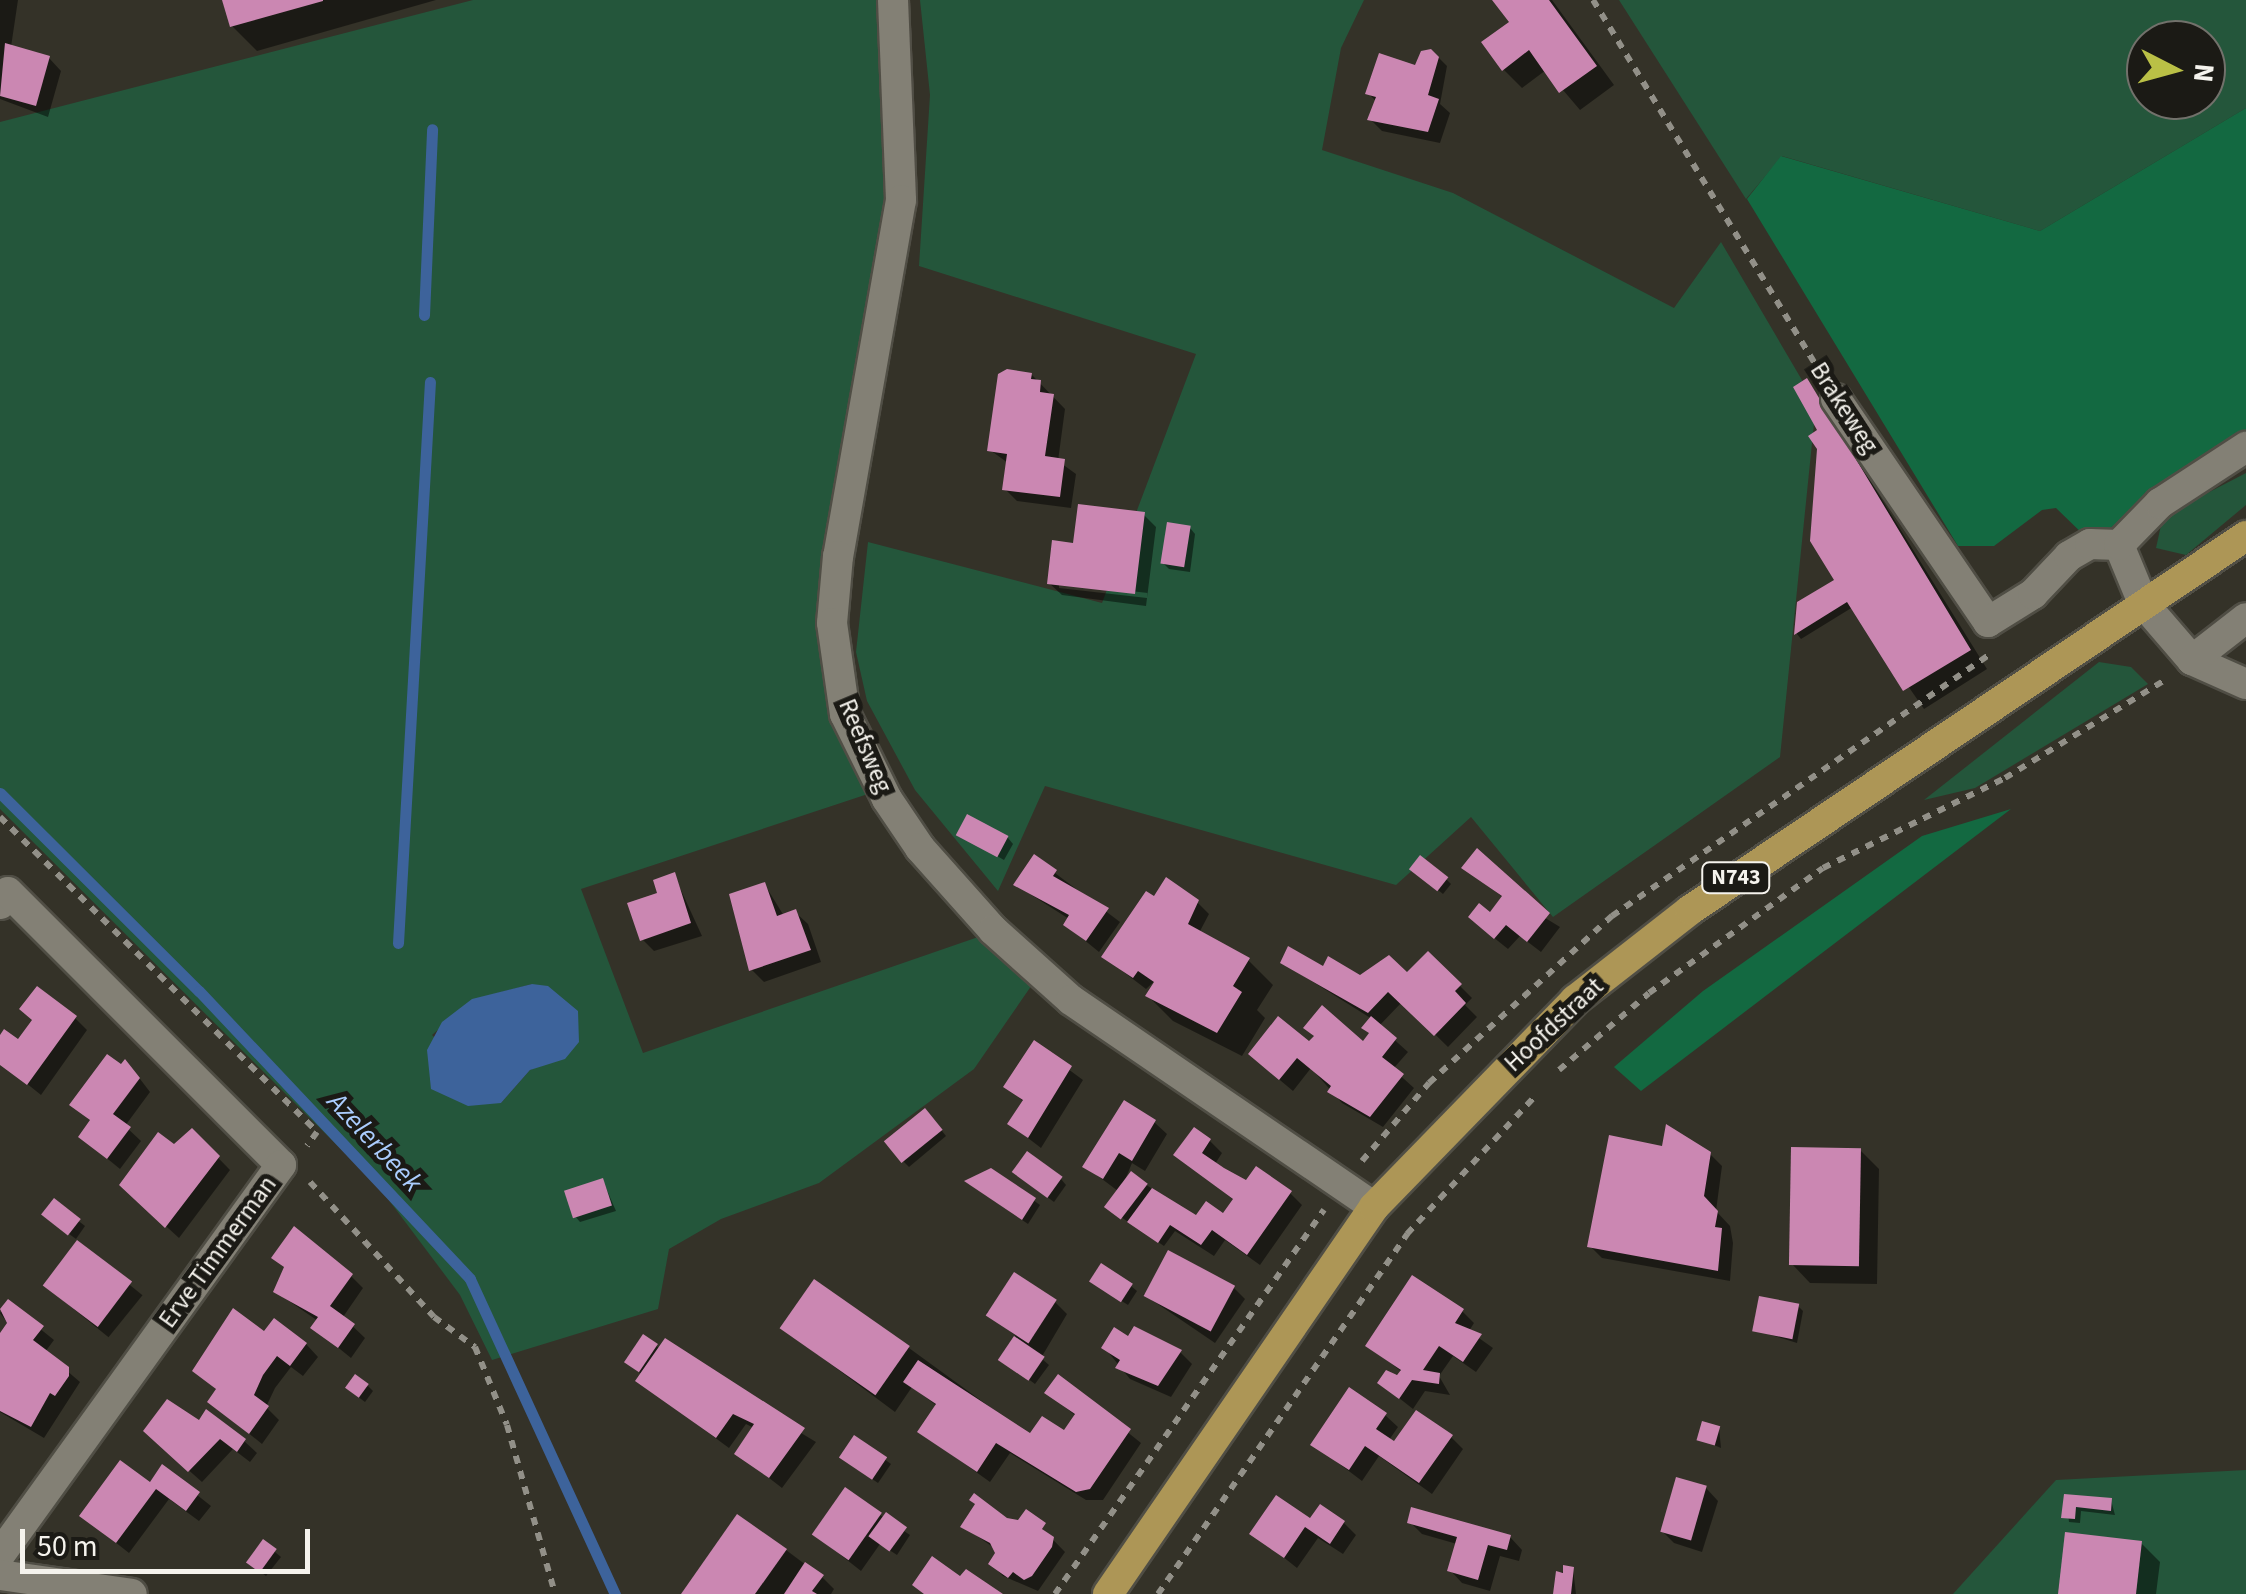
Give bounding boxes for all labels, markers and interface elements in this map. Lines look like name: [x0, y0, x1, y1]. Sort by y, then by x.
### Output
north arrow: [2126, 20, 2226, 120]
text: N: [2183, 62, 2225, 84]
street label: Brakeweg: [1804, 357, 1884, 459]
street label: Reefsweg: [832, 695, 898, 797]
road number: N743: [1701, 861, 1771, 895]
street label: Hoofdstraat: [1498, 972, 1610, 1078]
water label: Azelerbeek: [320, 1085, 430, 1199]
street label: Erve Timmerman: [153, 1170, 283, 1334]
scale bar: [25, 1509, 315, 1571]
text: 50 m: [37, 1525, 98, 1568]

